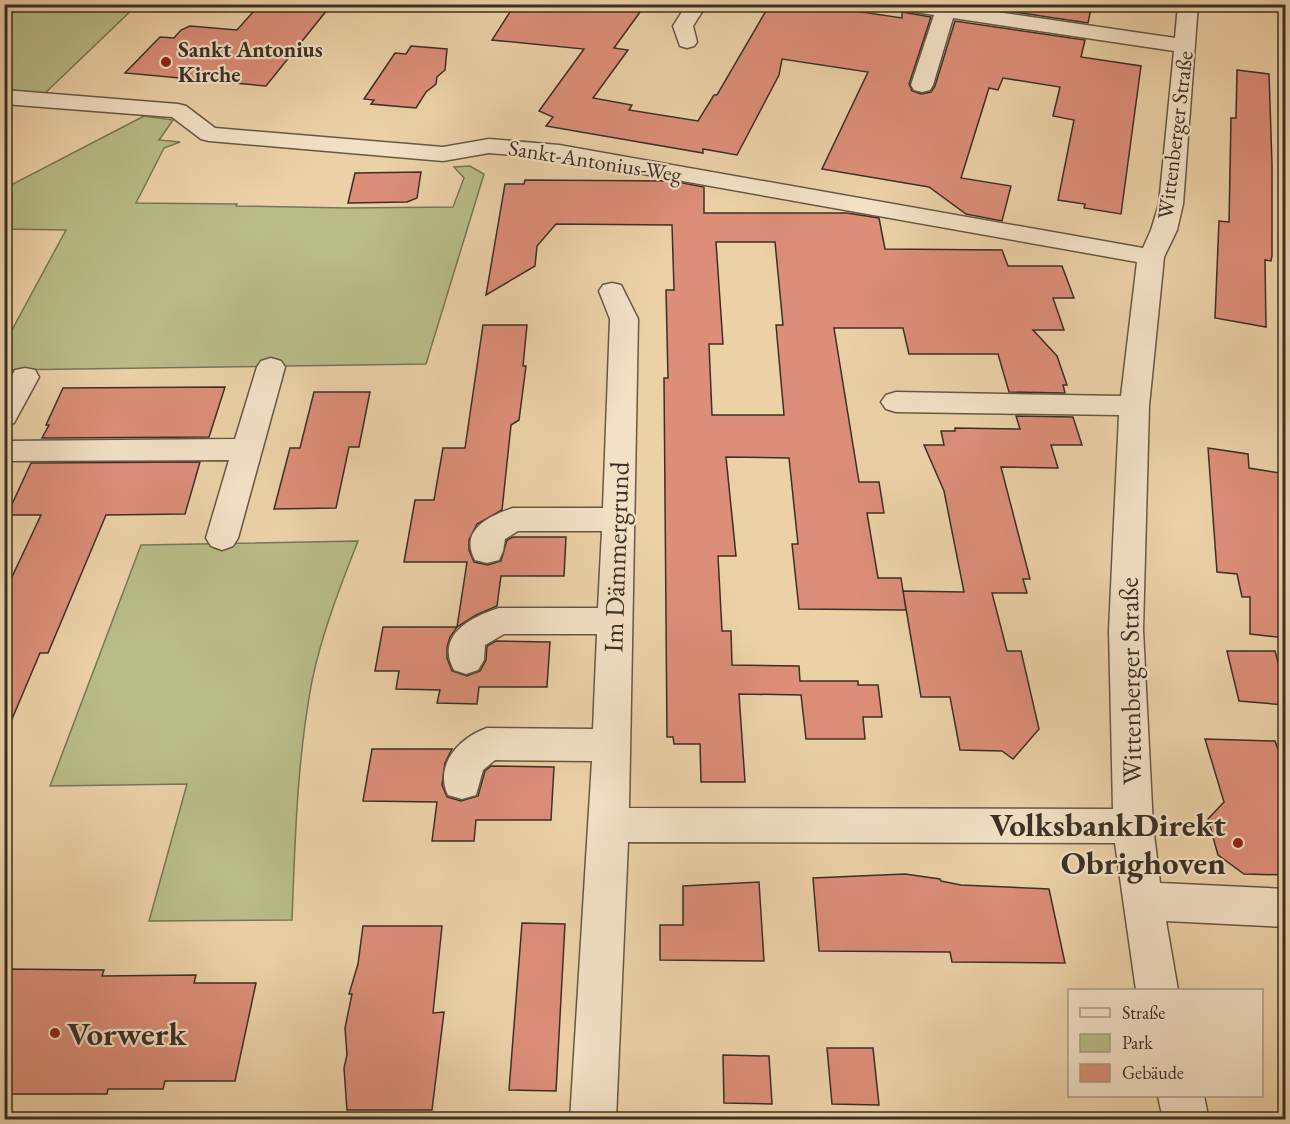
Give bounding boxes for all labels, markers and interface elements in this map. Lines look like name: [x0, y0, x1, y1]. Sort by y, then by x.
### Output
place label: Sankt Antonius Kirche: [178, 35, 323, 89]
street label: Wittenberger Straße: [1150, 49, 1200, 221]
marker: Sankt Antonius Kirche: [159, 55, 173, 69]
street label: Sankt-Antonius-Weg: [506, 133, 684, 189]
street label: Im Dämmergrund: [595, 461, 637, 653]
street label: Wittenberger Straße: [1111, 577, 1149, 785]
place label: VolksbankDirekt Obrighoven: [990, 803, 1227, 884]
marker: VolksbankDirekt Obrighoven: [1231, 836, 1245, 850]
legend: [1068, 989, 1263, 1097]
text: Straße: [1122, 1001, 1165, 1024]
place label: Vorwerk: [67, 1012, 187, 1055]
marker: Vorwerk: [48, 1026, 62, 1040]
text: Park: [1122, 1031, 1153, 1054]
text: Gebäude: [1122, 1061, 1184, 1084]

